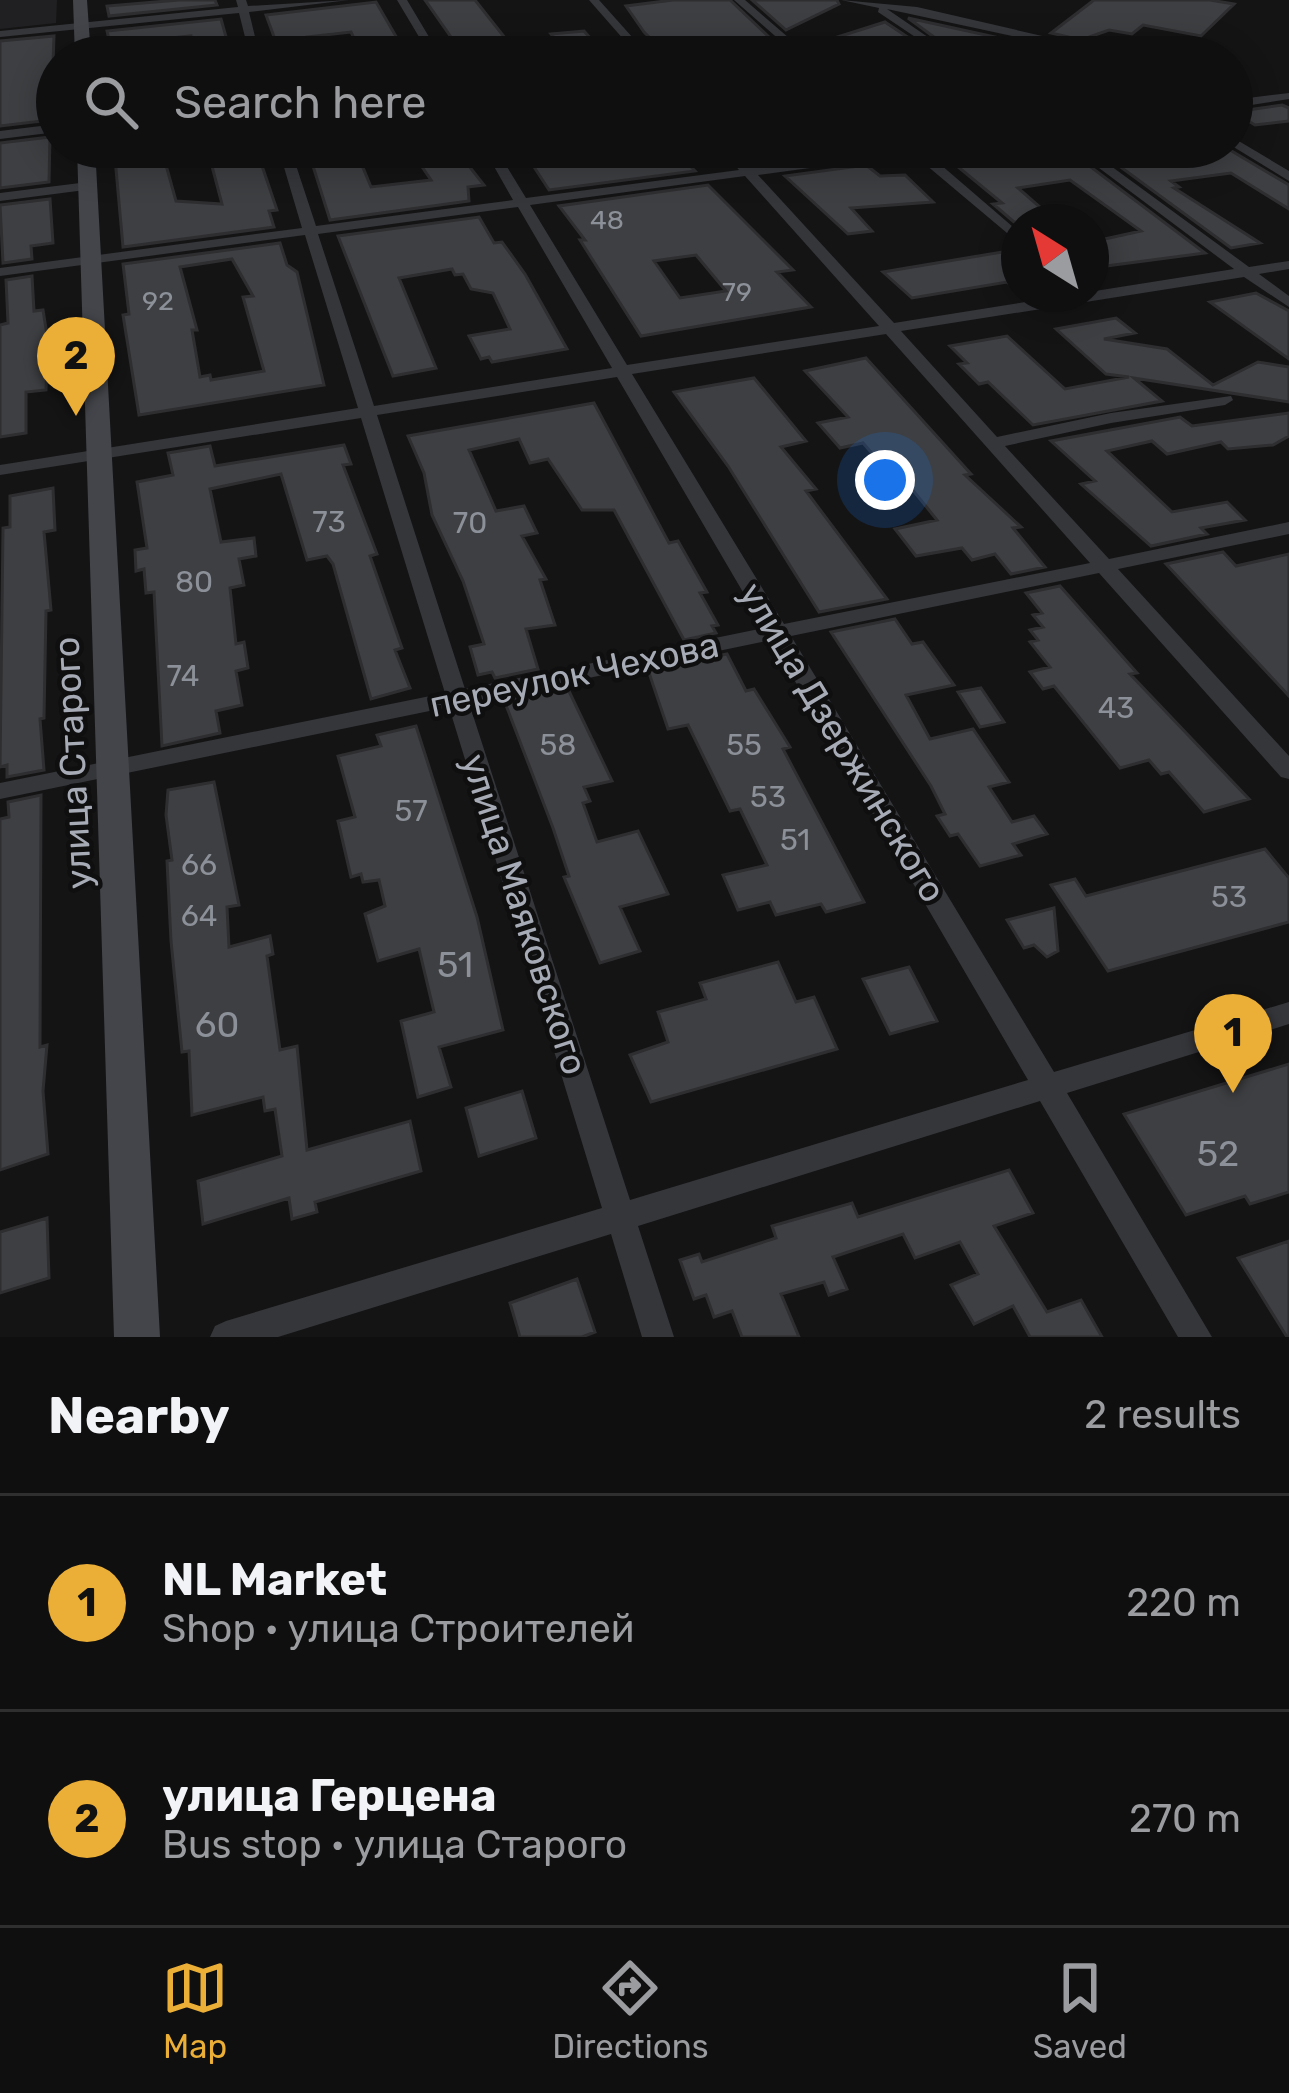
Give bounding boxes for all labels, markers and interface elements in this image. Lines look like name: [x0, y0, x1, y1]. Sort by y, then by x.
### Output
search box: [36, 36, 1253, 168]
icon: search: [78, 69, 144, 135]
text: Search here: [174, 76, 426, 129]
house number: 48: [590, 204, 624, 236]
north arrow: [1001, 204, 1109, 312]
house number: 79: [722, 276, 752, 308]
house number: 92: [142, 285, 174, 317]
pin: 2: [37, 317, 115, 416]
your location: [855, 450, 915, 510]
house number: 73: [312, 504, 346, 540]
house number: 70: [453, 505, 487, 541]
house number: 80: [175, 564, 213, 600]
street label: улица Дзержинского: [730, 575, 955, 910]
street label: переулок Чехова: [426, 623, 723, 726]
street label: улица Старого: [44, 636, 101, 890]
house number: 74: [167, 658, 200, 694]
house number: 43: [1098, 690, 1134, 726]
house number: 58: [540, 727, 576, 763]
house number: 55: [726, 727, 762, 763]
street label: улица Маяковского: [452, 748, 597, 1080]
house number: 53: [750, 779, 786, 815]
house number: 57: [394, 793, 428, 829]
house number: 51: [780, 822, 810, 858]
house number: 66: [181, 847, 217, 883]
house number: 53: [1211, 879, 1247, 915]
house number: 64: [181, 898, 217, 934]
house number: 51: [437, 943, 473, 986]
pin: 1: [1194, 994, 1272, 1093]
house number: 60: [195, 1003, 239, 1046]
house number: 52: [1197, 1132, 1239, 1175]
text: Nearby: [48, 1385, 230, 1446]
text: 2 results: [1084, 1392, 1241, 1438]
text: NL Market: [162, 1553, 387, 1606]
text: 1: [77, 1580, 97, 1626]
text: 220 m: [1126, 1580, 1241, 1626]
text: Shop · улица Строителей: [162, 1606, 635, 1652]
text: улица Герцена: [162, 1769, 497, 1822]
text: 2: [74, 1796, 100, 1842]
text: 270 m: [1129, 1796, 1241, 1842]
text: Bus stop · улица Старого: [162, 1822, 627, 1868]
tab: Map: [162, 1955, 228, 2066]
tab: Directions: [552, 1955, 709, 2066]
tab: Saved: [1033, 1955, 1127, 2066]

